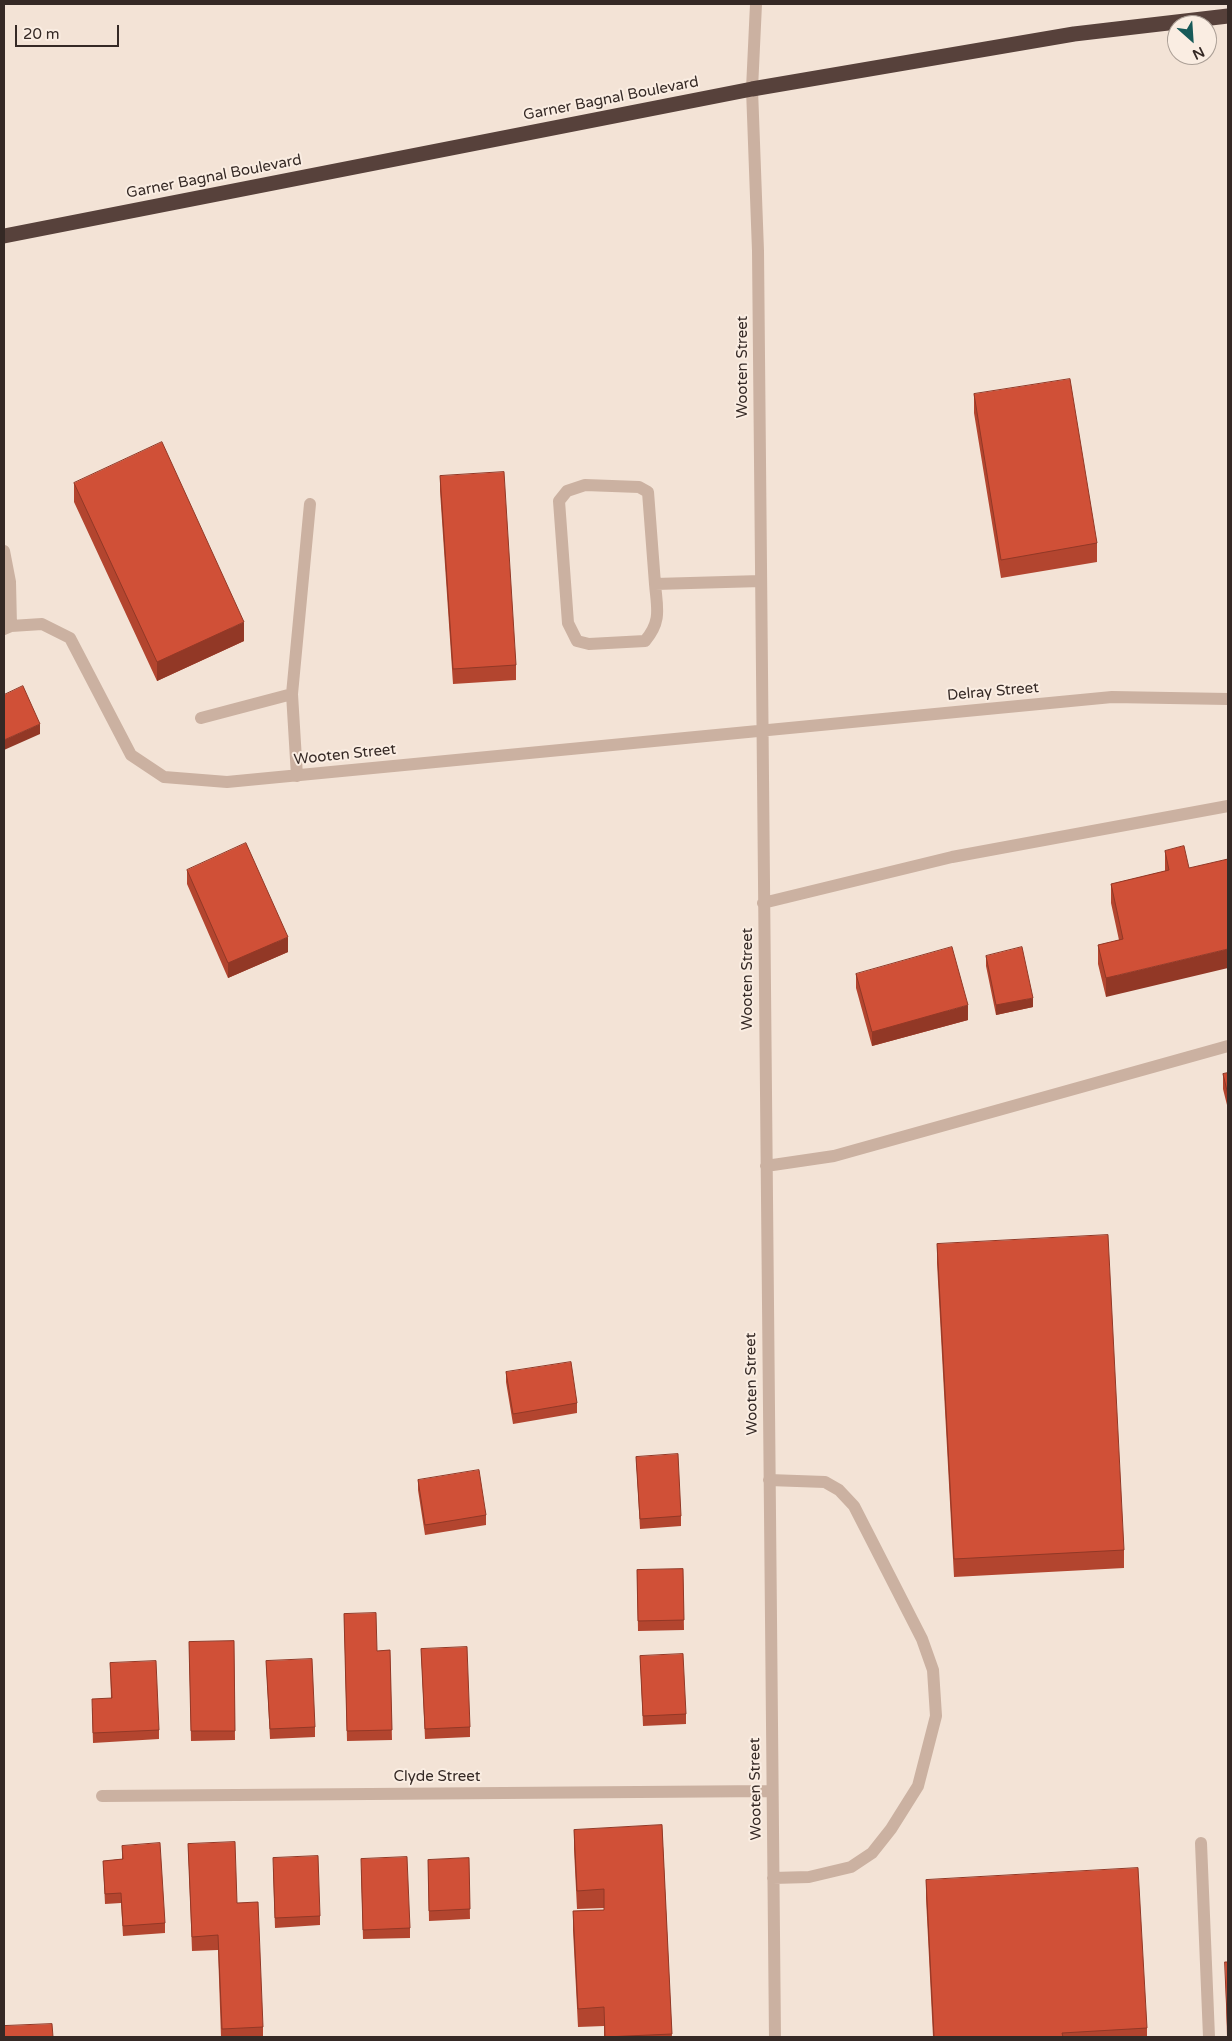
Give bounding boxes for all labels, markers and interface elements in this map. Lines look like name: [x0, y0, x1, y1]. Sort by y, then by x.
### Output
scale bar: [18, 15, 121, 47]
north arrow: [1167, 15, 1217, 65]
text: 20 m: [23, 25, 60, 43]
text: N: [1190, 43, 1207, 63]
street label: Garner Bagnal Boulevard: [522, 73, 700, 125]
street label: Garner Bagnal Boulevard: [125, 151, 303, 203]
street label: Wooten Street: [734, 316, 752, 418]
street label: Delray Street: [946, 679, 1040, 705]
street label: Wooten Street: [293, 741, 397, 769]
street label: Wooten Street: [739, 928, 757, 1030]
street label: Wooten Street: [742, 1333, 762, 1435]
street label: Wooten Street: [746, 1738, 766, 1840]
street label: Clyde Street: [394, 1768, 480, 1786]

